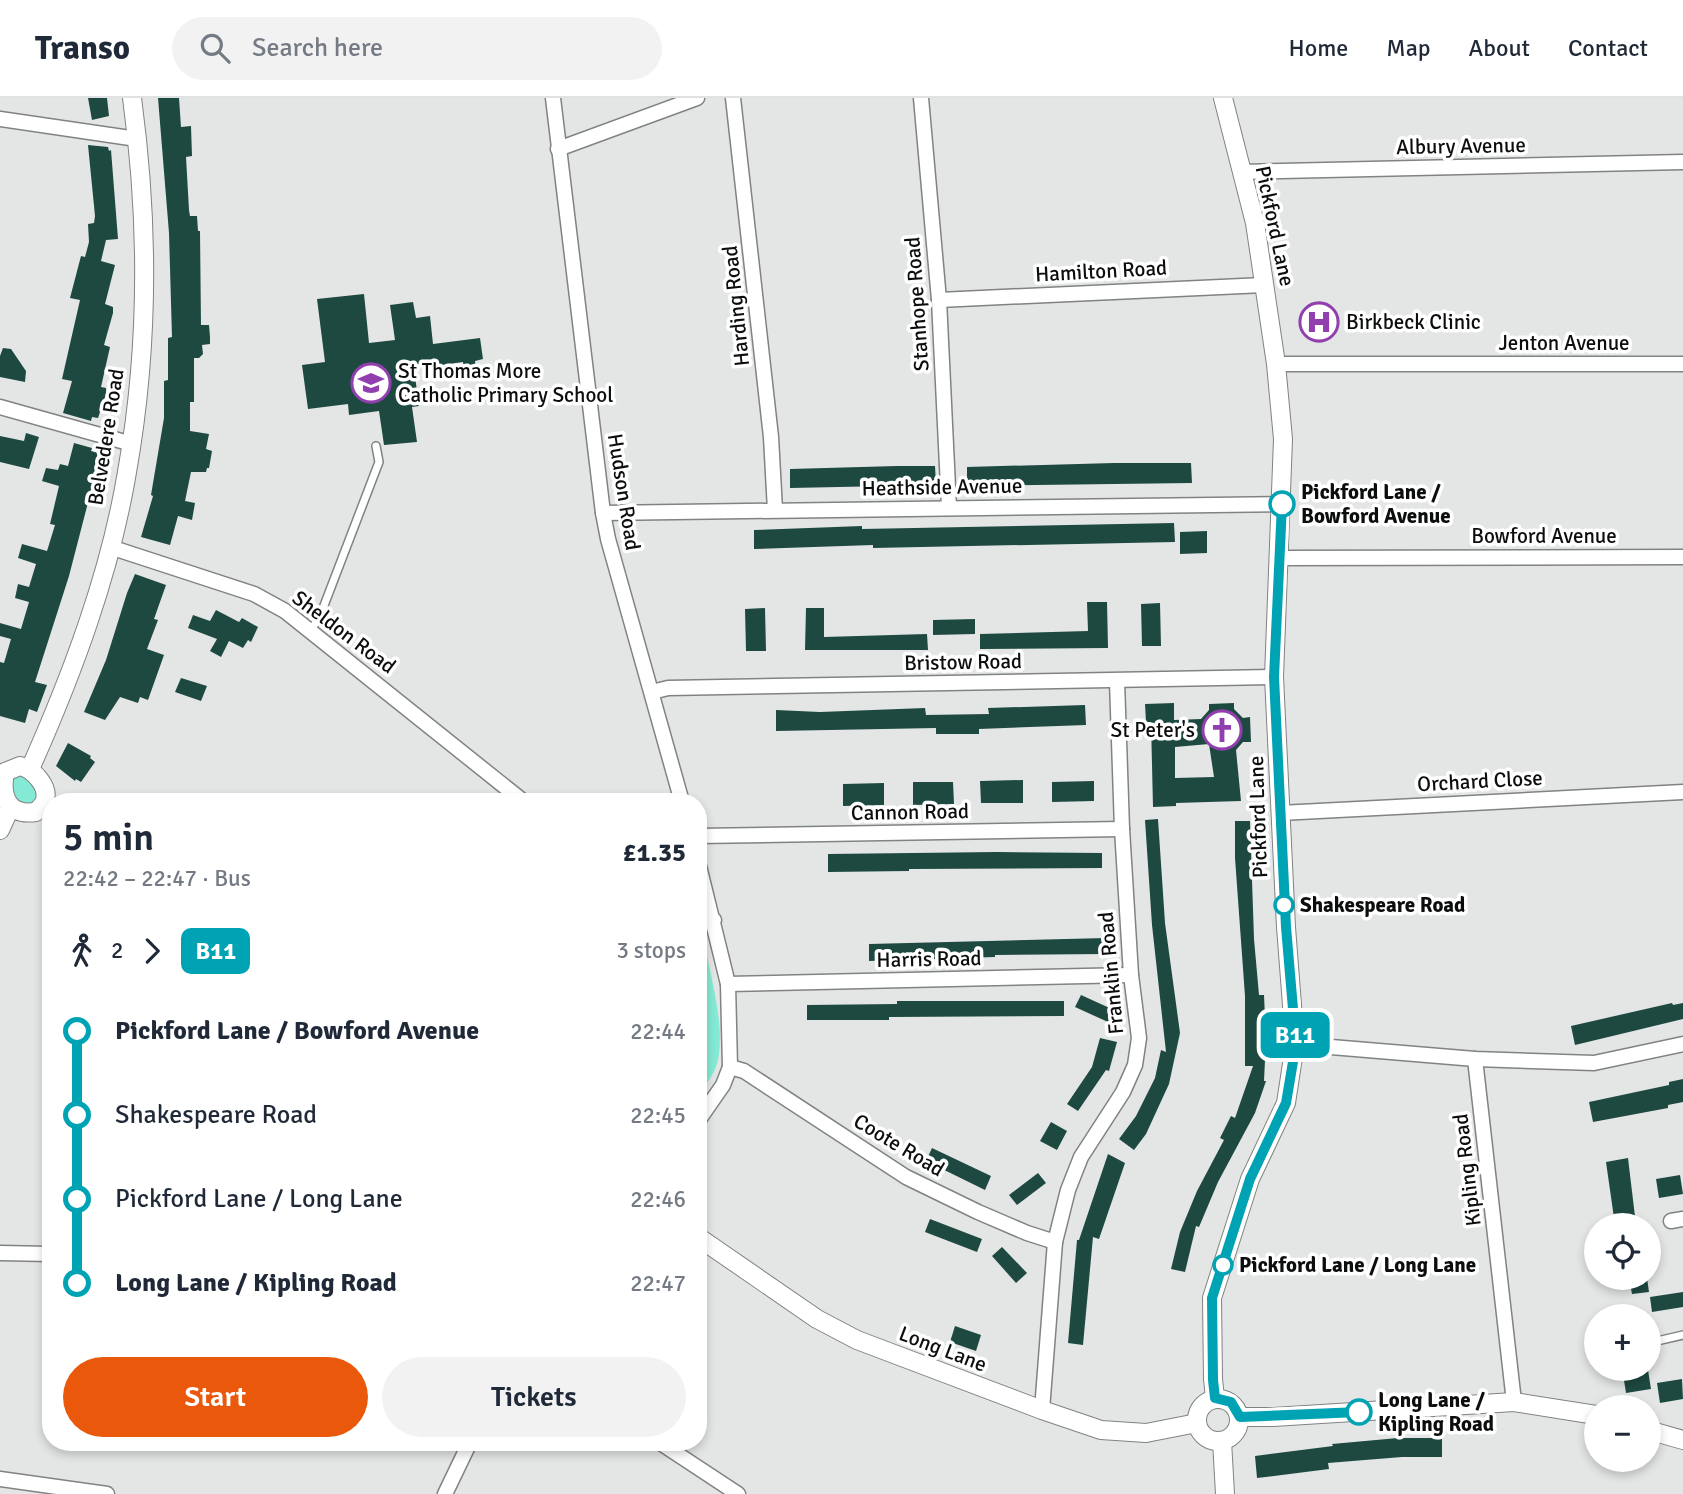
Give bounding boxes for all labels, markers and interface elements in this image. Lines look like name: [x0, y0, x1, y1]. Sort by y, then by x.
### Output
search box: [172, 17, 662, 80]
text: Transo: [35, 28, 130, 69]
icon: search: [196, 29, 234, 67]
text: Search here: [252, 32, 383, 64]
text: Home: [1288, 33, 1348, 63]
text: Map: [1386, 33, 1431, 63]
text: About: [1469, 33, 1530, 63]
text: Contact: [1568, 33, 1648, 63]
street label: Albury Avenue: [1396, 132, 1526, 160]
street label: Pickford Lane: [1250, 163, 1300, 289]
street label: Stanhope Road: [899, 236, 935, 372]
street label: Harding Road: [717, 244, 755, 368]
street label: Hamilton Road: [1034, 255, 1168, 287]
hospital icon: Birkbeck Clinic: [1298, 301, 1340, 343]
place label: Birkbeck Clinic: [1346, 309, 1481, 335]
street label: Jenton Avenue: [1498, 330, 1630, 356]
place label: St Thomas More Catholic Primary School: [398, 358, 613, 408]
school or university icon: St Thomas More Catholic Primary School: [350, 362, 392, 404]
street label: Belvedere Road: [82, 367, 130, 507]
street label: Hudson Road: [602, 432, 646, 552]
street label: Heathside Avenue: [861, 473, 1023, 501]
place label: Pickford Lane / Bowford Avenue: [1301, 479, 1451, 529]
marker: Pickford Lane / Bowford Avenue: [1269, 491, 1295, 517]
street label: Bowford Avenue: [1471, 523, 1617, 549]
street label: Sheldon Road: [287, 585, 401, 679]
street label: Bristow Road: [904, 648, 1022, 676]
church icon: St Peter's: [1201, 709, 1243, 751]
place label: St Peter's: [1111, 717, 1195, 743]
street label: Pickford Lane: [1243, 755, 1273, 879]
street label: Orchard Close: [1417, 765, 1543, 797]
street label: Cannon Road: [851, 798, 969, 826]
text: 5 min: [63, 814, 154, 861]
text: £1.35: [622, 837, 686, 869]
text: 22:42 – 22:47 · Bus: [63, 864, 251, 893]
place label: Shakespeare Road: [1300, 892, 1465, 918]
marker: Shakespeare Road: [1274, 895, 1294, 915]
street label: Franklin Road: [1093, 911, 1129, 1035]
icon: walk: [63, 932, 101, 970]
icon: forward: [133, 932, 171, 970]
text: 2: [111, 936, 123, 965]
text: B11: [195, 936, 236, 966]
text: 3 stops: [616, 936, 686, 965]
street label: Harris Road: [876, 945, 982, 973]
line badge: B11: [1255, 1012, 1335, 1058]
text: Pickford Lane / Bowford Avenue: [115, 1015, 479, 1047]
text: 22:44: [630, 1017, 686, 1046]
text: B11: [1275, 1020, 1315, 1050]
text: Shakespeare Road: [115, 1099, 317, 1131]
text: 22:45: [630, 1101, 686, 1130]
street label: Coote Road: [849, 1108, 949, 1182]
street label: Kipling Road: [1447, 1112, 1487, 1228]
text: Pickford Lane / Long Lane: [115, 1183, 403, 1215]
text: 22:46: [630, 1185, 686, 1214]
map controls: [1584, 1213, 1661, 1472]
button: locate: [1584, 1213, 1661, 1290]
place label: Pickford Lane / Long Lane: [1239, 1252, 1476, 1278]
marker: Pickford Lane / Long Lane: [1213, 1255, 1233, 1275]
text: Long Lane / Kipling Road: [115, 1267, 397, 1299]
text: 22:47: [630, 1269, 686, 1298]
button: +: [1584, 1304, 1661, 1381]
street label: Long Lane: [895, 1320, 991, 1378]
button: Start: [63, 1357, 368, 1437]
button: Tickets: [382, 1357, 686, 1437]
place label: Long Lane / Kipling Road: [1378, 1387, 1494, 1437]
button: −: [1584, 1395, 1661, 1472]
marker: Long Lane / Kipling Road: [1346, 1399, 1372, 1425]

